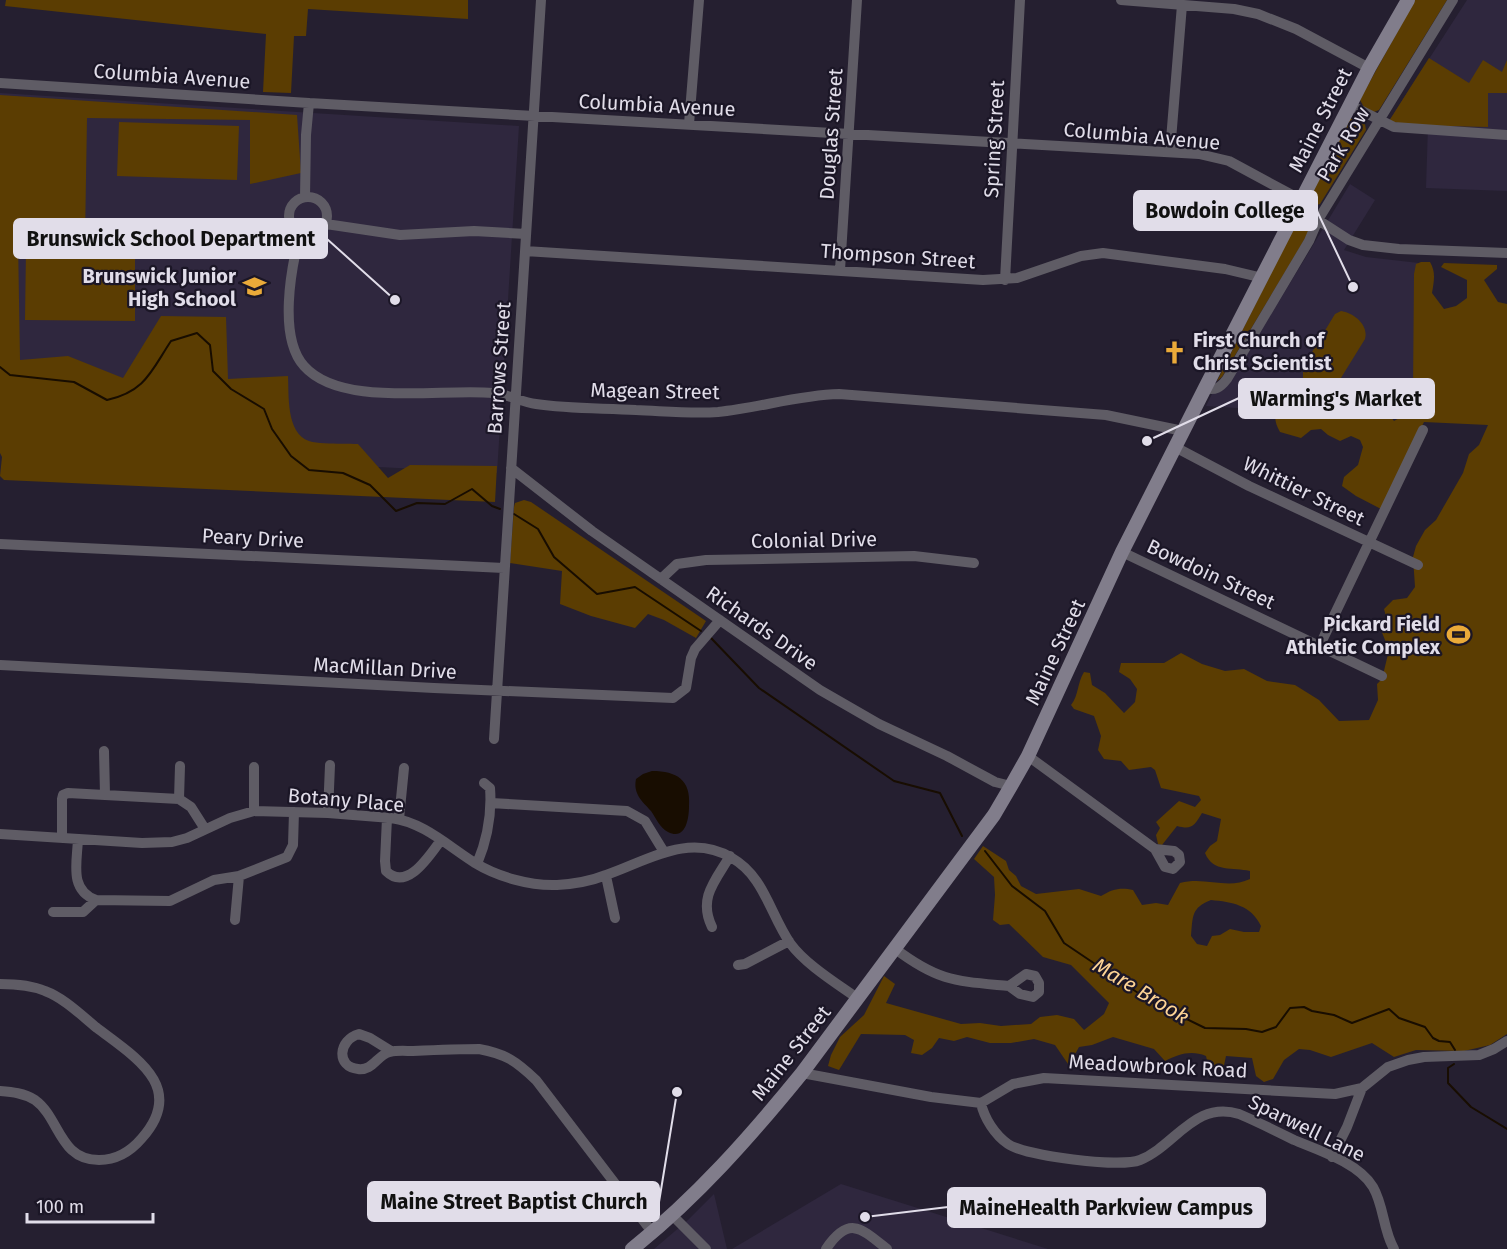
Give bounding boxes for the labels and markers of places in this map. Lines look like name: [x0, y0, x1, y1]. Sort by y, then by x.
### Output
callout: Bowdoin College: [1134, 191, 1317, 230]
callout: Brunswick School Department: [14, 219, 327, 258]
place label: Brunswick Junior High School: [83, 264, 237, 311]
school or university icon: Brunswick Junior High School: [241, 274, 267, 300]
place label: First Church of Christ Scientist: [1193, 328, 1332, 375]
church icon: First Church of Christ Scientist: [1162, 339, 1188, 365]
callout: Warming's Market: [1239, 379, 1434, 418]
place label: Pickard Field Athletic Complex: [1285, 612, 1441, 659]
sports icon: Pickard Field Athletic Complex: [1445, 622, 1471, 648]
callout: Maine Street Baptist Church: [368, 1182, 659, 1221]
callout: MaineHealth Parkview Campus: [948, 1188, 1265, 1227]

